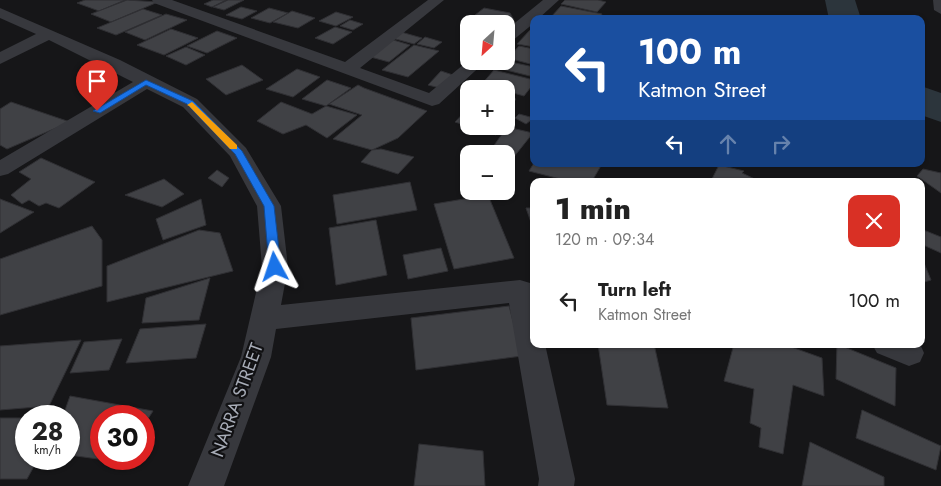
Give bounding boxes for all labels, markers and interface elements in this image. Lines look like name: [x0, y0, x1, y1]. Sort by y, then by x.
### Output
north arrow: [460, 15, 515, 70]
map controls: [460, 15, 515, 200]
text: 100 m: [638, 27, 741, 77]
icon: left: [555, 35, 620, 100]
pin: [76, 60, 118, 111]
icon: arrive: [83, 67, 111, 95]
text: Katmon Street: [638, 73, 766, 105]
button: +: [460, 80, 515, 135]
icon: left: [661, 130, 689, 158]
icon: ahead: [714, 130, 742, 158]
icon: right: [767, 130, 795, 158]
button: −: [460, 145, 515, 200]
text: 1 min: [555, 187, 631, 230]
button: close: [848, 195, 900, 247]
text: 120 m · 09:34: [555, 228, 654, 251]
position arrow: [248, 240, 300, 292]
text: Turn left: [598, 276, 671, 303]
icon: left: [555, 287, 583, 315]
text: 100 m: [848, 287, 900, 314]
text: Katmon Street: [598, 303, 691, 326]
street label: NARRA STREET: [204, 339, 270, 461]
speed limit sign: 30: [90, 405, 155, 470]
text: 28: [31, 413, 64, 449]
text: km/h: [34, 441, 61, 459]

